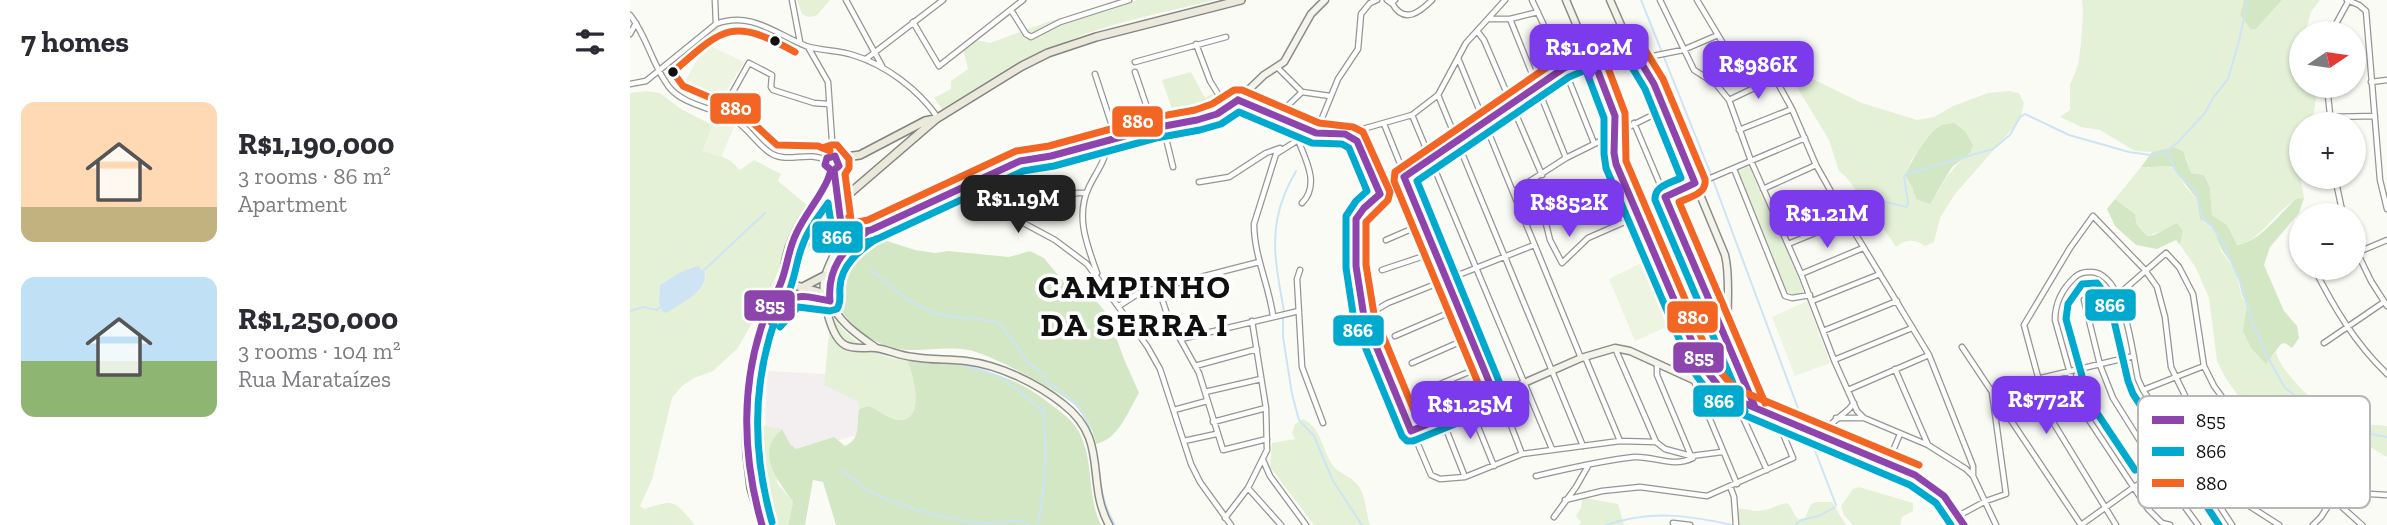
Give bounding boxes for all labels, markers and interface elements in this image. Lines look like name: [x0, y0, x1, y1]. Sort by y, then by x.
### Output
north arrow: [2289, 21, 2366, 98]
map controls: [2289, 21, 2366, 280]
icon: filters: [571, 23, 609, 61]
text: 7 homes: [21, 24, 129, 60]
pin: R$1.02M: [1524, 24, 1654, 84]
text: R$1.02M: [1546, 33, 1632, 61]
unlabelled marker: [768, 34, 782, 48]
pin: R$986K: [1701, 42, 1815, 101]
text: R$986K: [1719, 50, 1797, 78]
unlabelled marker: [666, 65, 680, 79]
line badge: 880: [709, 92, 762, 125]
text: 880: [720, 97, 752, 120]
line badge: 880: [1111, 105, 1164, 138]
text: 880: [1122, 110, 1154, 133]
button: +: [2289, 112, 2366, 189]
text: R$1,190,000: [238, 126, 395, 162]
icon: home: [77, 130, 161, 214]
text: 3 rooms · 86 m²: [238, 162, 391, 190]
pin: R$1.19M: [953, 176, 1083, 235]
pin: R$852K: [1512, 180, 1626, 239]
text: R$1.19M: [977, 184, 1059, 212]
text: R$852K: [1530, 188, 1608, 216]
text: Apartment: [238, 190, 347, 218]
pin: R$1.21M: [1762, 190, 1892, 250]
text: R$1.21M: [1786, 199, 1868, 227]
button: −: [2289, 203, 2366, 280]
line badge: 866: [811, 220, 864, 254]
text: 866: [822, 226, 852, 249]
district label: CAMPINHO DA SERRA I: [1038, 267, 1232, 344]
line badge: 866: [2084, 288, 2137, 322]
line badge: 855: [743, 289, 796, 322]
text: 855: [755, 294, 785, 317]
text: 866: [2095, 294, 2125, 317]
line badge: 880: [1666, 300, 1719, 334]
text: R$1,250,000: [238, 301, 398, 337]
icon: home: [77, 305, 161, 389]
text: 880: [1677, 306, 1709, 329]
line badge: 866: [1332, 314, 1385, 347]
text: 866: [1343, 319, 1373, 342]
text: 3 rooms · 104 m²: [238, 337, 401, 365]
line badge: 855: [1672, 341, 1725, 374]
text: 855: [1684, 346, 1714, 369]
text: Rua Marataízes: [238, 365, 391, 393]
pin: R$772K: [1989, 376, 2103, 436]
pin: R$1.25M: [1405, 382, 1535, 441]
line badge: 866: [1692, 384, 1745, 418]
text: R$772K: [2008, 385, 2084, 413]
text: R$1.25M: [1427, 390, 1513, 418]
text: 866: [1704, 390, 1734, 413]
legend: [2138, 396, 2370, 508]
text: 855: [2196, 409, 2226, 432]
text: 866: [2196, 440, 2226, 463]
text: 880: [2196, 472, 2227, 495]

